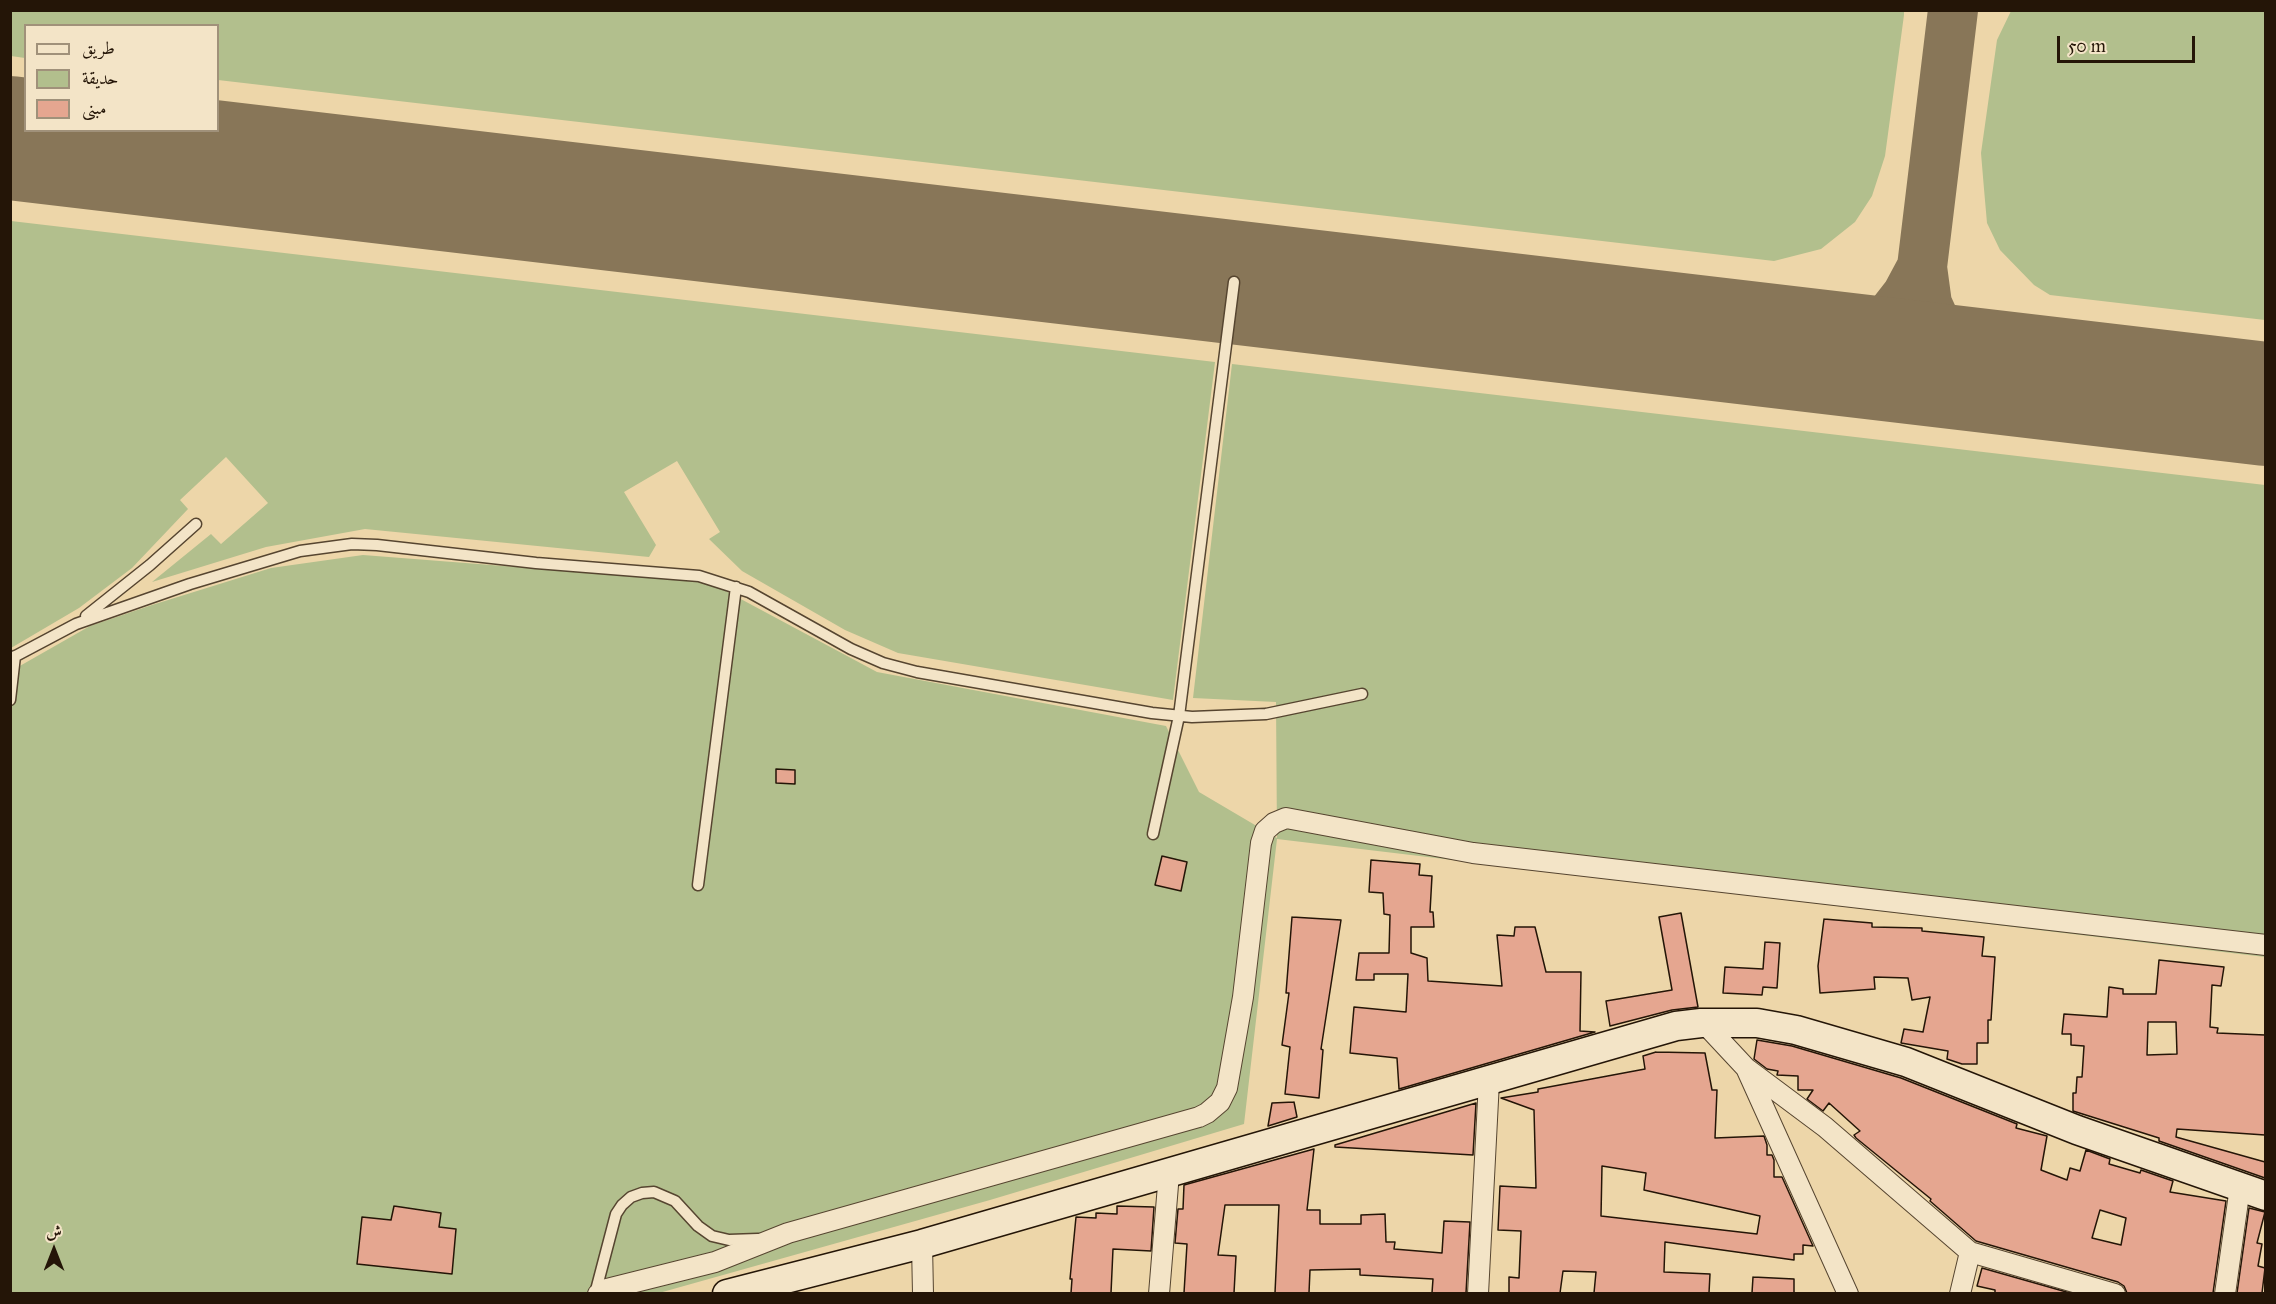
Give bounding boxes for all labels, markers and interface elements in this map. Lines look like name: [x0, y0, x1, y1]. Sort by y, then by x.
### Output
legend: [24, 24, 219, 132]
scale bar: [2060, 24, 2198, 62]
text: 50 m: [2068, 35, 2106, 57]
text: طريق: [82, 37, 115, 59]
text: حديقة: [82, 67, 118, 89]
text: مبنى: [82, 97, 107, 119]
north arrow: [24, 1220, 84, 1280]
text: ش: [46, 1222, 62, 1241]

